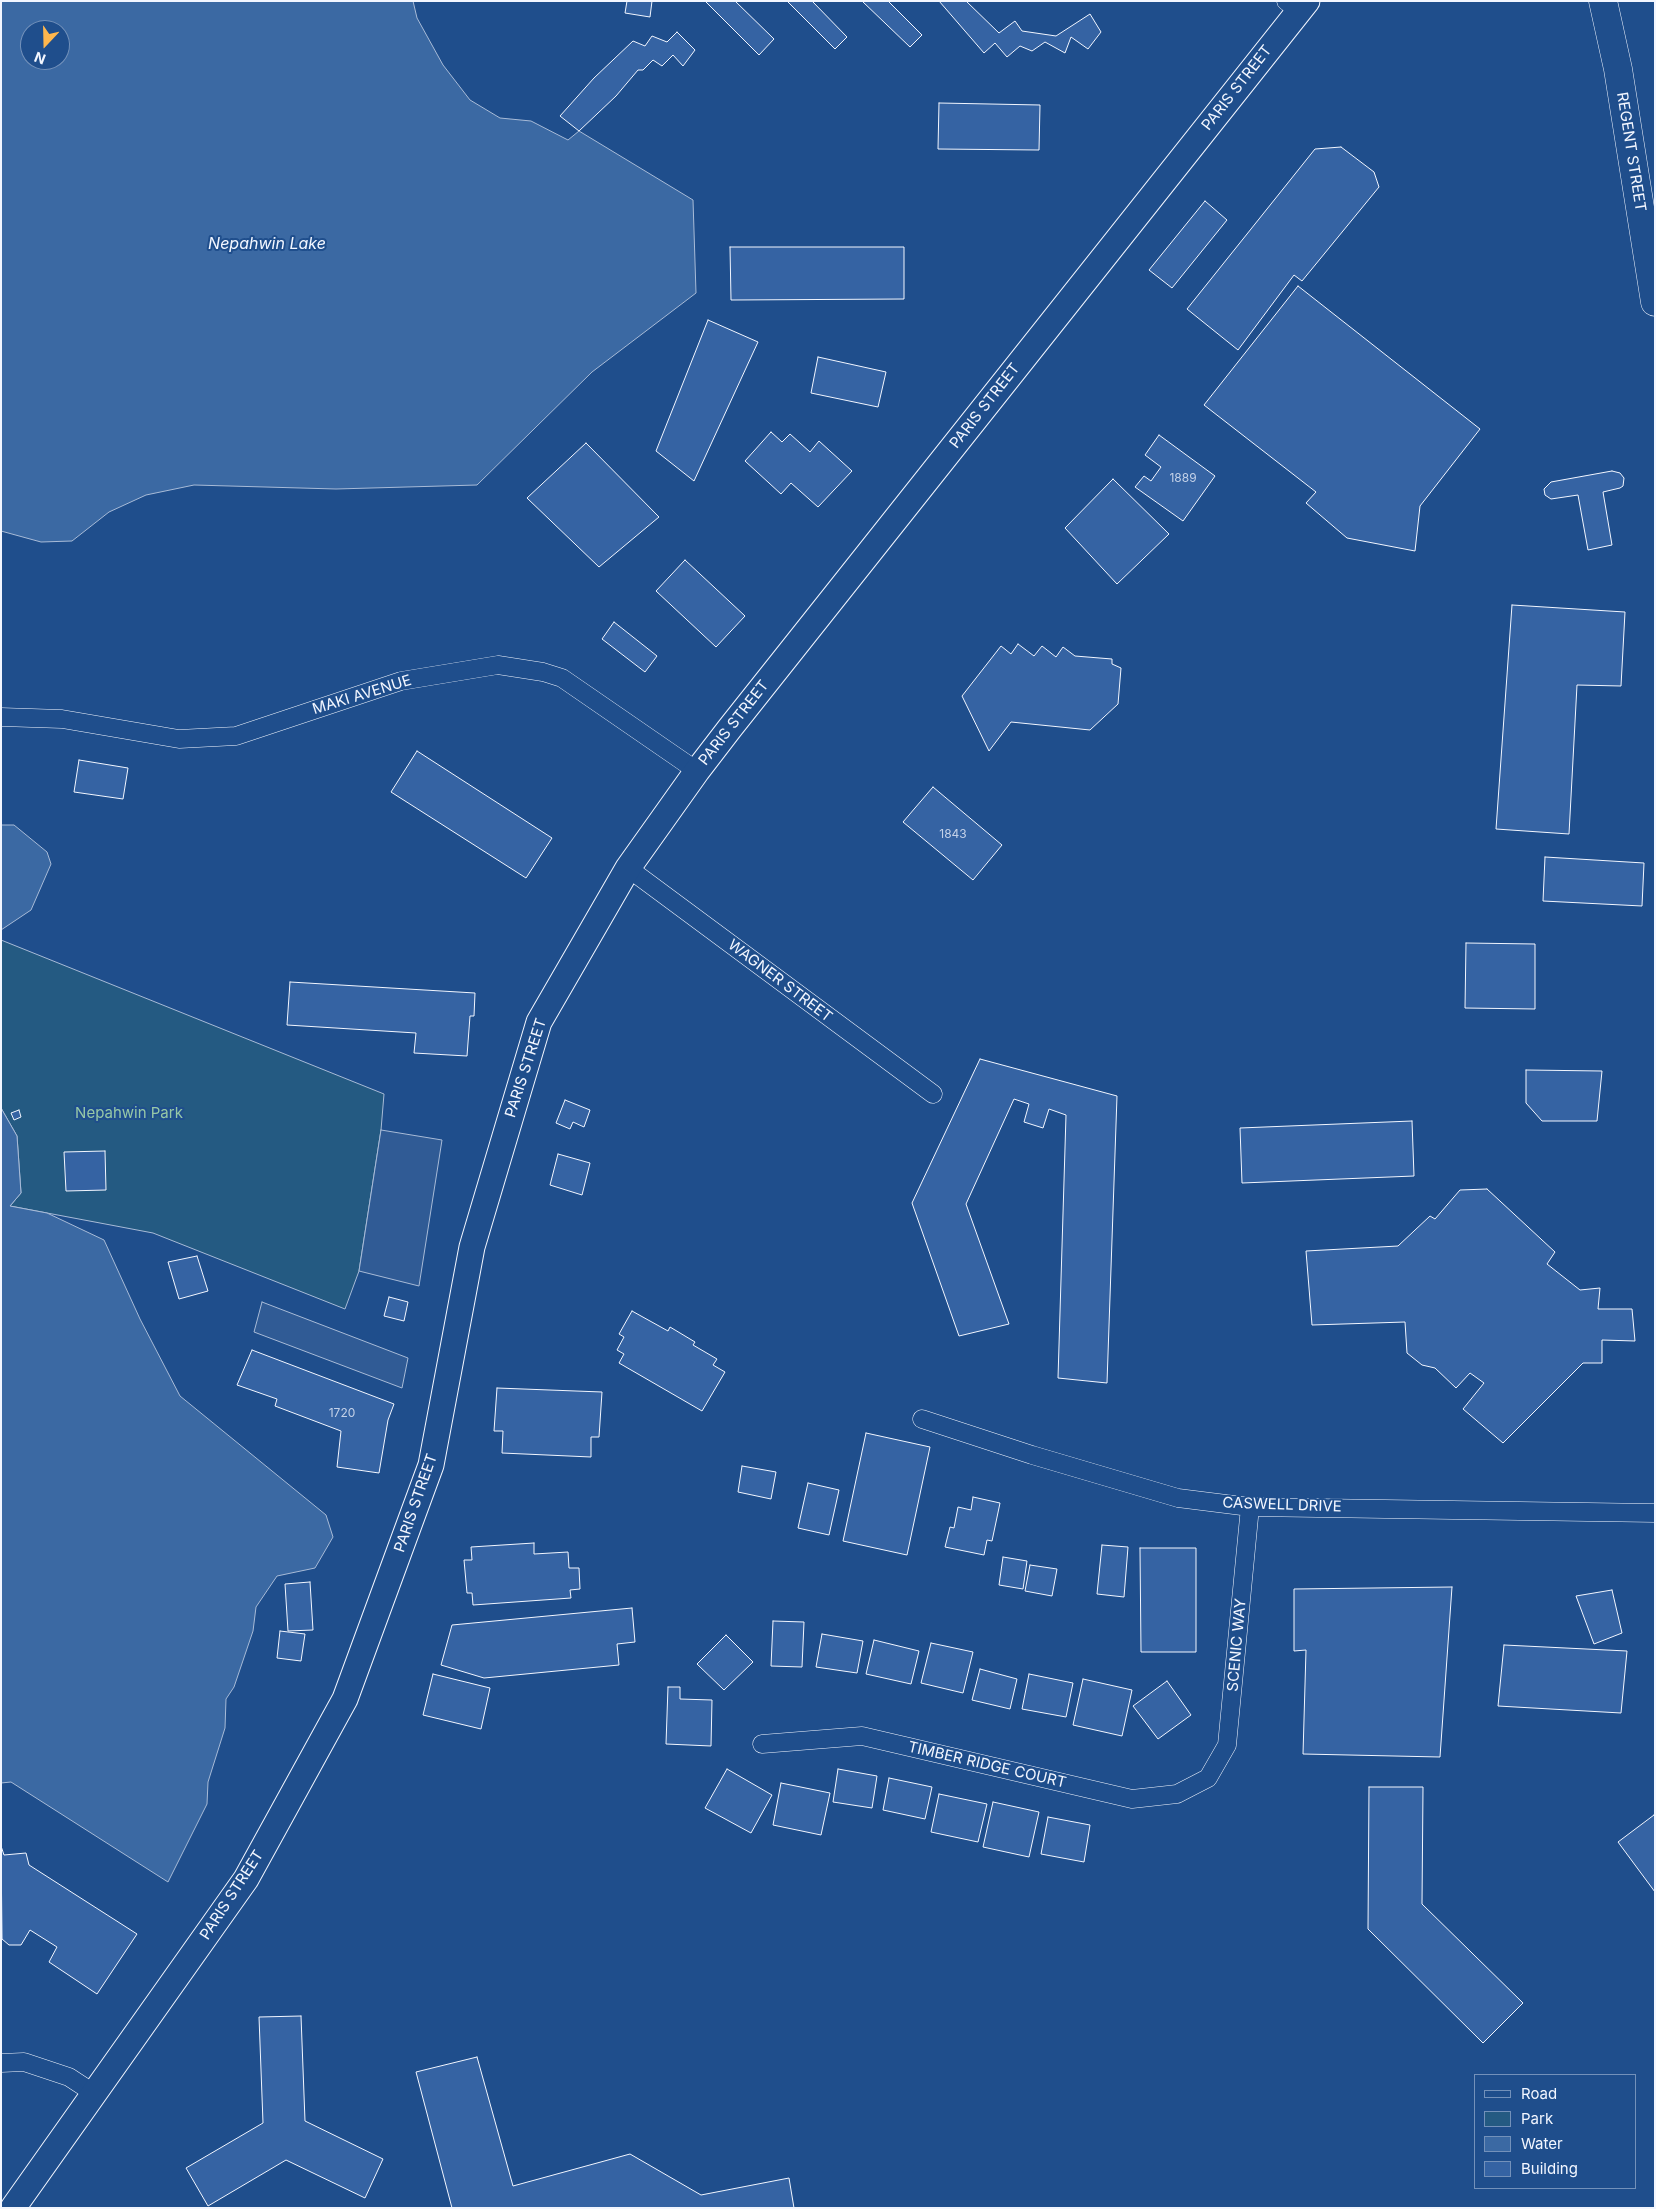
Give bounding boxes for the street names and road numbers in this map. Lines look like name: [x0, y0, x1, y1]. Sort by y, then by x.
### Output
street label: PARIS STREET: [1198, 42, 1276, 134]
street label: REGENT STREET: [1613, 91, 1649, 213]
street label: PARIS STREET: [946, 360, 1024, 452]
street label: MAKI AVENUE: [310, 671, 414, 719]
street label: PARIS STREET: [695, 677, 773, 769]
street label: WAGNER STREET: [724, 936, 836, 1026]
street label: PARIS STREET: [502, 1016, 550, 1120]
street label: PARIS STREET: [391, 1451, 441, 1555]
street label: CASWELL DRIVE: [1222, 1494, 1342, 1516]
street label: SCENIC WAY: [1224, 1598, 1250, 1692]
street label: TIMBER RIDGE COURT: [906, 1738, 1068, 1792]
street label: PARIS STREET: [196, 1847, 268, 1943]

